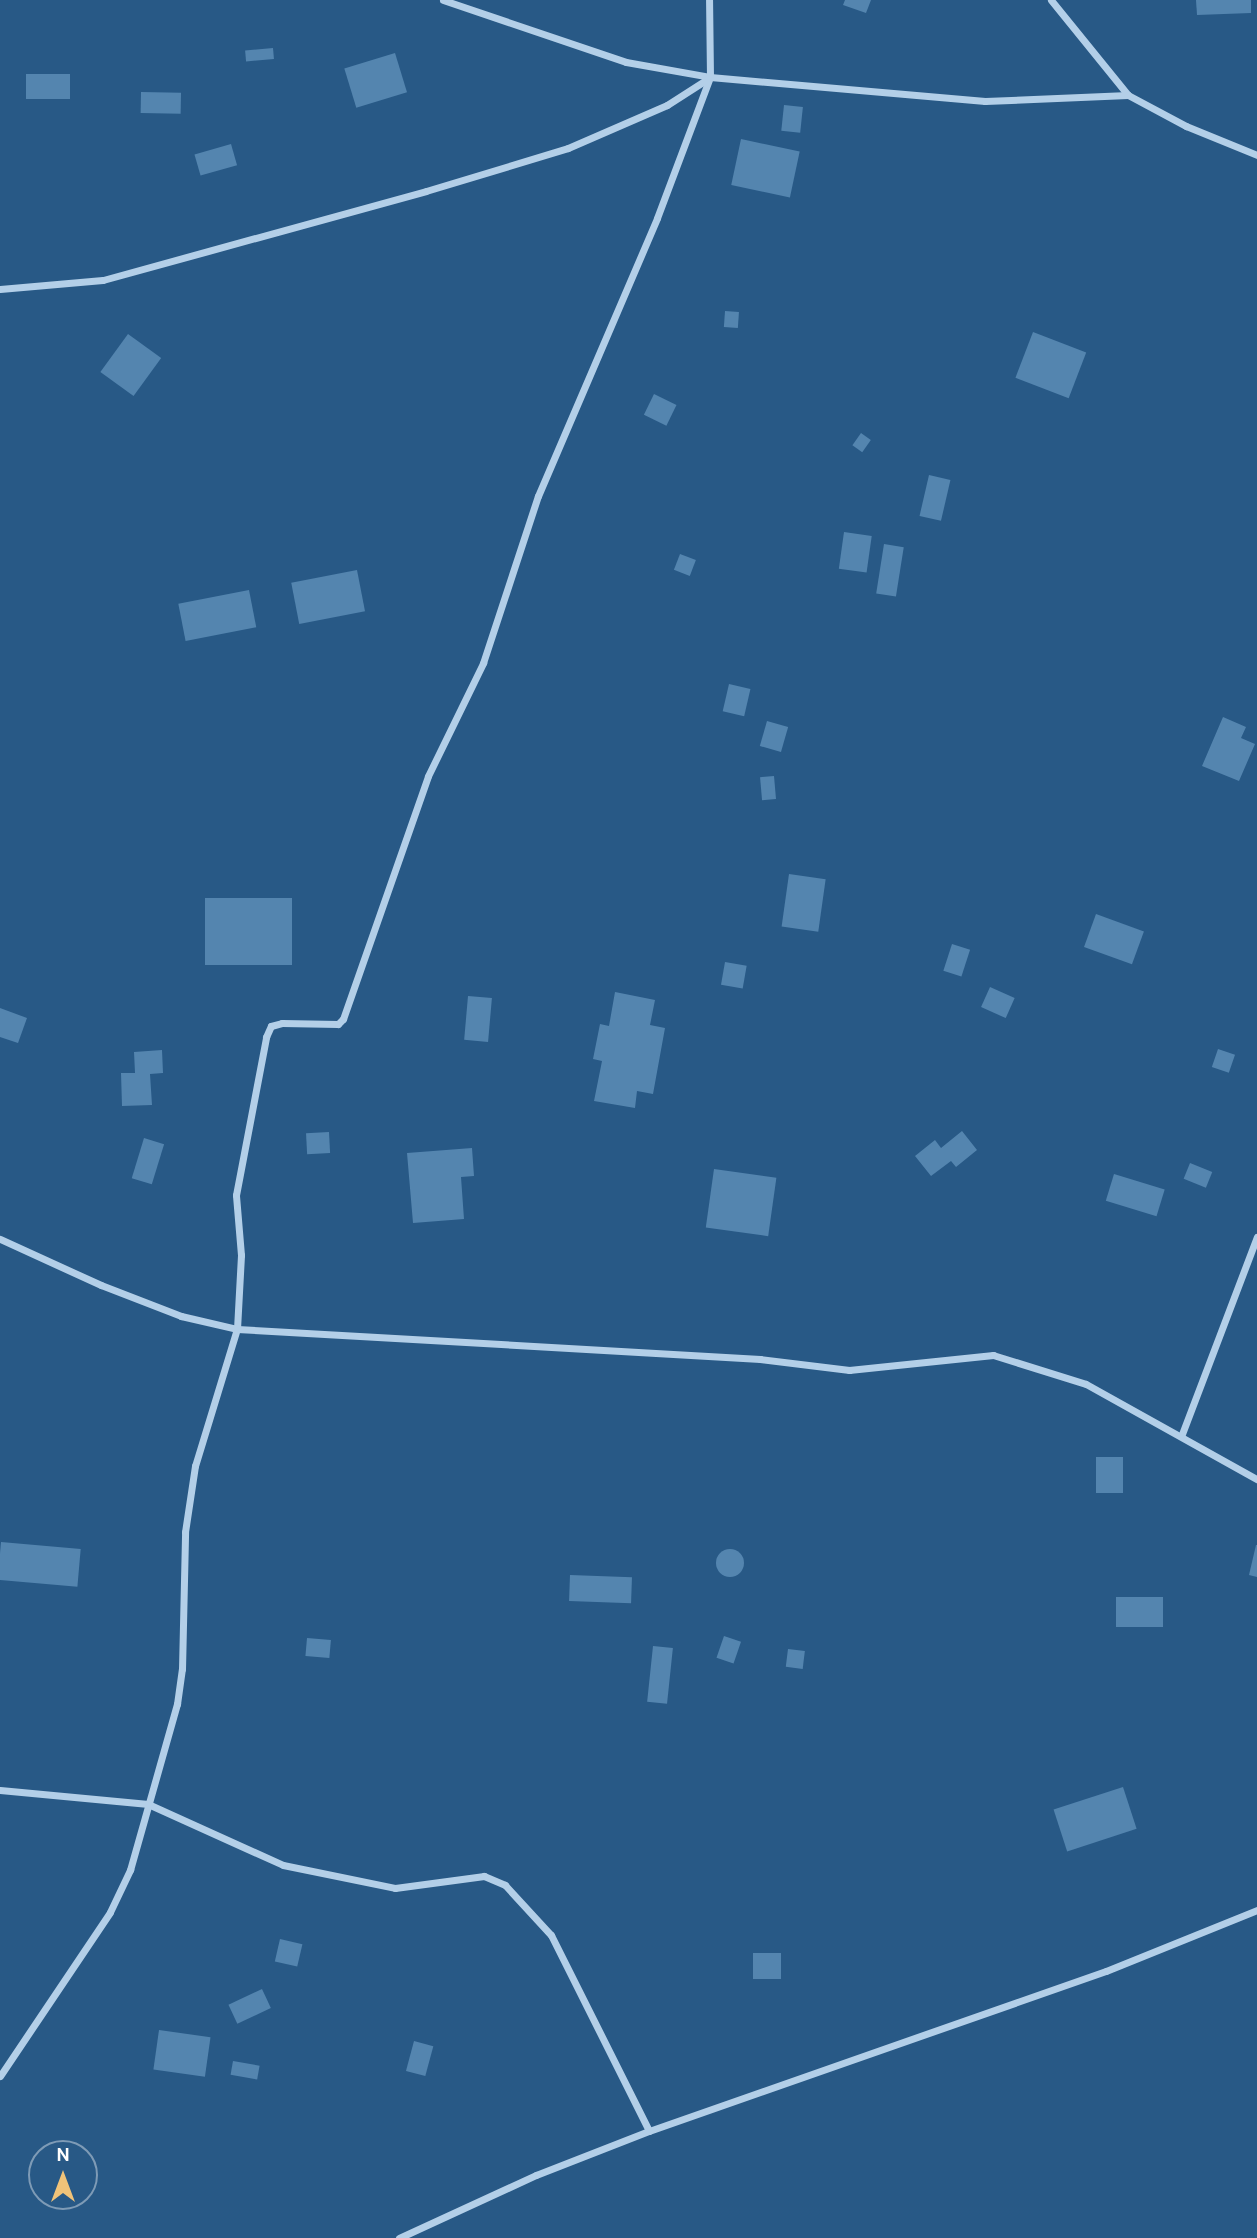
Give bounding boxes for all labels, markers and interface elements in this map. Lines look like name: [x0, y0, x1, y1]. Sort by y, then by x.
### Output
north arrow: [28, 2140, 98, 2210]
text: N: [56, 2144, 70, 2168]

